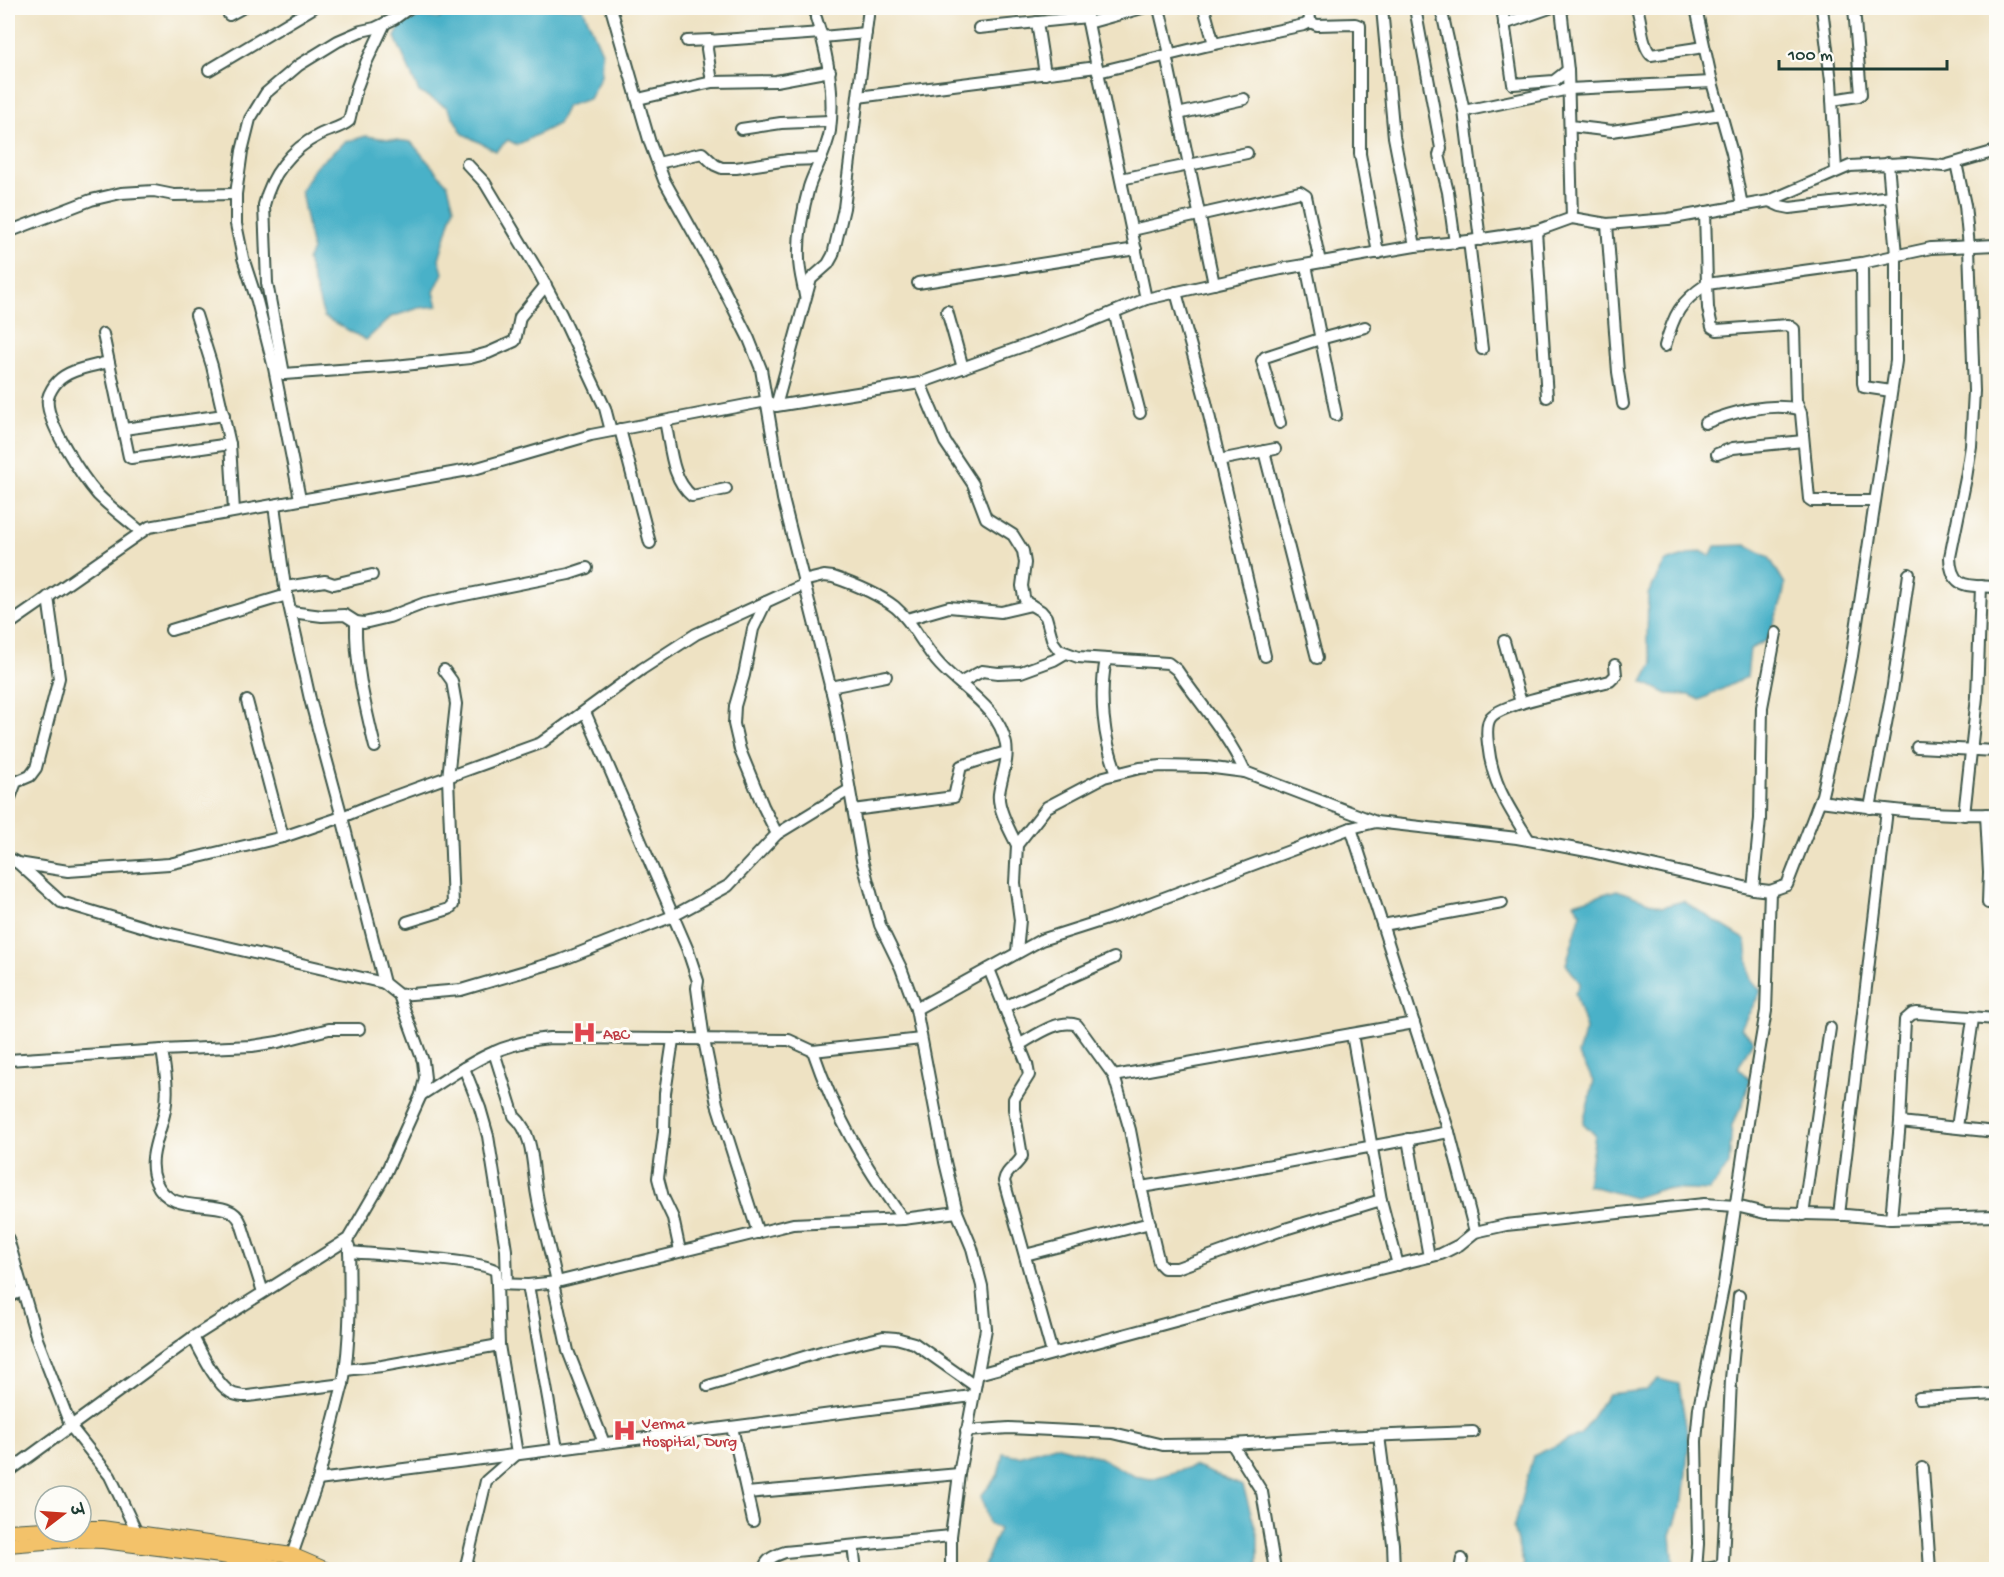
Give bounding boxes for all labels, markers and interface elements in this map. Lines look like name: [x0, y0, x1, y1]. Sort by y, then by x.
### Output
scale bar: [1779, 33, 1947, 71]
text: 100 m: [1787, 46, 1833, 67]
hospital icon: ABC: [572, 1020, 598, 1046]
place label: ABC: [603, 1027, 631, 1046]
place label: Verma Hospital, Durg: [641, 1416, 737, 1453]
hospital icon: Verma Hospital, Durg: [611, 1418, 637, 1444]
north arrow: [33, 1484, 93, 1544]
text: उ: [63, 1501, 85, 1520]

